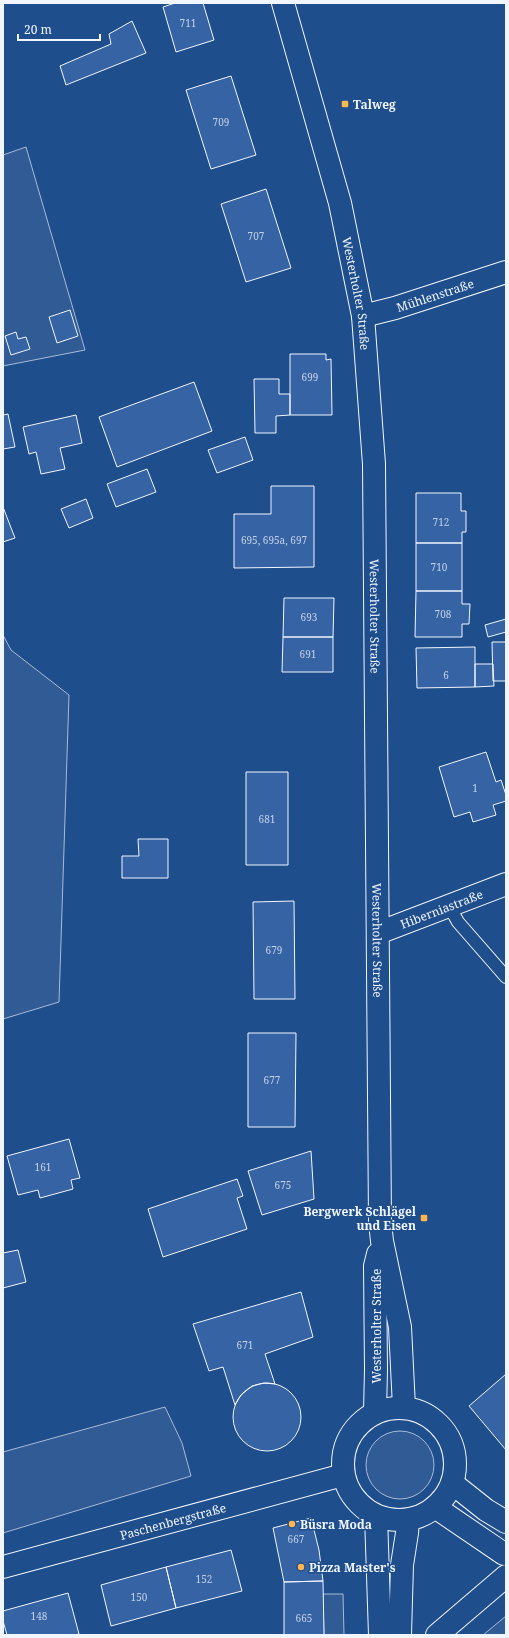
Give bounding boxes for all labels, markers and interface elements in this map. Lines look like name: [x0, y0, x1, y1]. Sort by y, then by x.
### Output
scale bar: [18, 16, 100, 42]
house number: 711: [180, 16, 196, 30]
text: 20 m: [24, 21, 52, 38]
place label: Talweg: [353, 96, 396, 113]
marker: Talweg: [340, 99, 350, 109]
house number: 709: [213, 115, 229, 129]
house number: 707: [248, 229, 265, 243]
street label: Westerholter Straße: [339, 235, 374, 351]
street label: Mühlenstraße: [394, 275, 476, 316]
house number: 699: [302, 370, 318, 384]
house number: 712: [433, 515, 449, 529]
house number: 695, 695a, 697: [241, 533, 307, 547]
street label: Westerholter Straße: [366, 559, 384, 674]
house number: 710: [431, 560, 448, 574]
house number: 708: [435, 607, 452, 621]
house number: 693: [301, 610, 318, 624]
house number: 691: [300, 647, 316, 661]
house number: 6: [443, 668, 449, 682]
house number: 1: [472, 781, 478, 795]
house number: 681: [259, 812, 275, 826]
street label: Westerholter Straße: [369, 883, 387, 998]
street label: Hiberniastraße: [398, 885, 485, 932]
house number: 679: [266, 943, 282, 957]
house number: 677: [264, 1073, 281, 1087]
house number: 161: [35, 1160, 51, 1174]
house number: 675: [275, 1178, 291, 1192]
place label: Bergwerk Schlägel und Eisen: [303, 1203, 417, 1234]
marker: Bergwerk Schlägel und Eisen: [419, 1213, 429, 1223]
street label: Westerholter Straße: [368, 1269, 385, 1383]
house number: 671: [237, 1338, 253, 1352]
street label: Paschenbergstraße: [118, 1499, 228, 1543]
place label: Büsra Moda: [300, 1516, 372, 1533]
marker: Büsra Moda: [287, 1519, 297, 1529]
house number: 667: [288, 1532, 305, 1546]
place label: Pizza Master's: [309, 1559, 396, 1576]
marker: Pizza Master's: [296, 1562, 306, 1572]
house number: 152: [196, 1572, 212, 1586]
house number: 150: [131, 1590, 148, 1604]
house number: 148: [31, 1609, 48, 1623]
house number: 665: [296, 1611, 312, 1625]

